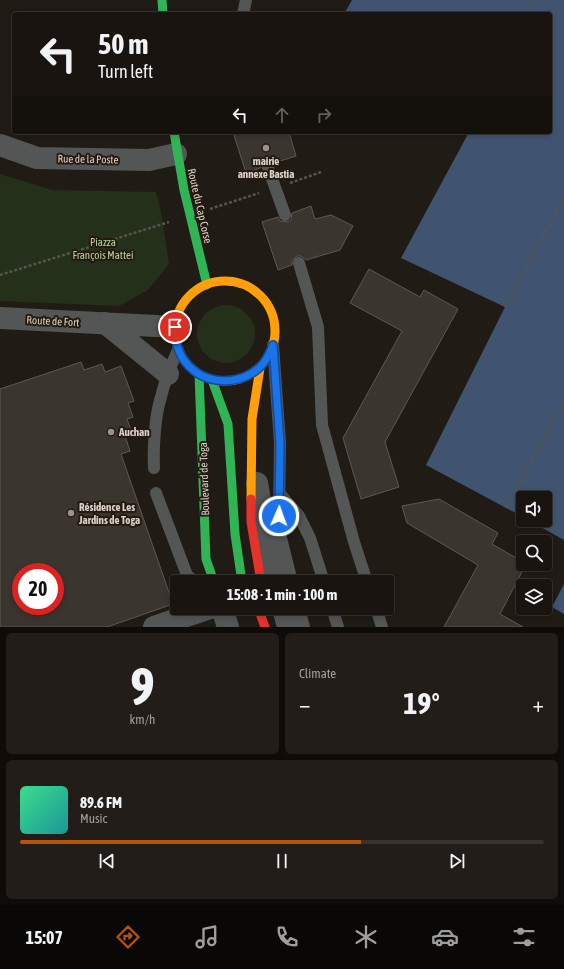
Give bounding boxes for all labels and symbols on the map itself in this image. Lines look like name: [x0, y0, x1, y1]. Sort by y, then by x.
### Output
marker: mairie annexe Bastia: [261, 143, 271, 153]
street label: Rue de la Poste: [57, 152, 119, 166]
place label: mairie annexe Bastia: [238, 155, 294, 180]
street label: Route du Cap Corse: [186, 167, 214, 245]
park label: Piazza François Mattei: [72, 236, 134, 261]
pin: [158, 310, 192, 344]
street label: Route de Fort: [26, 314, 80, 328]
place label: Auchan: [118, 426, 150, 438]
marker: Auchan: [106, 427, 116, 437]
street label: Boulevard de Toga: [197, 442, 211, 516]
position arrow: [258, 495, 300, 537]
place label: Résidence Les Jardins de Toga: [78, 501, 140, 526]
marker: Résidence Les Jardins de Toga: [66, 508, 76, 518]
speed limit sign: 20: [12, 563, 64, 615]

